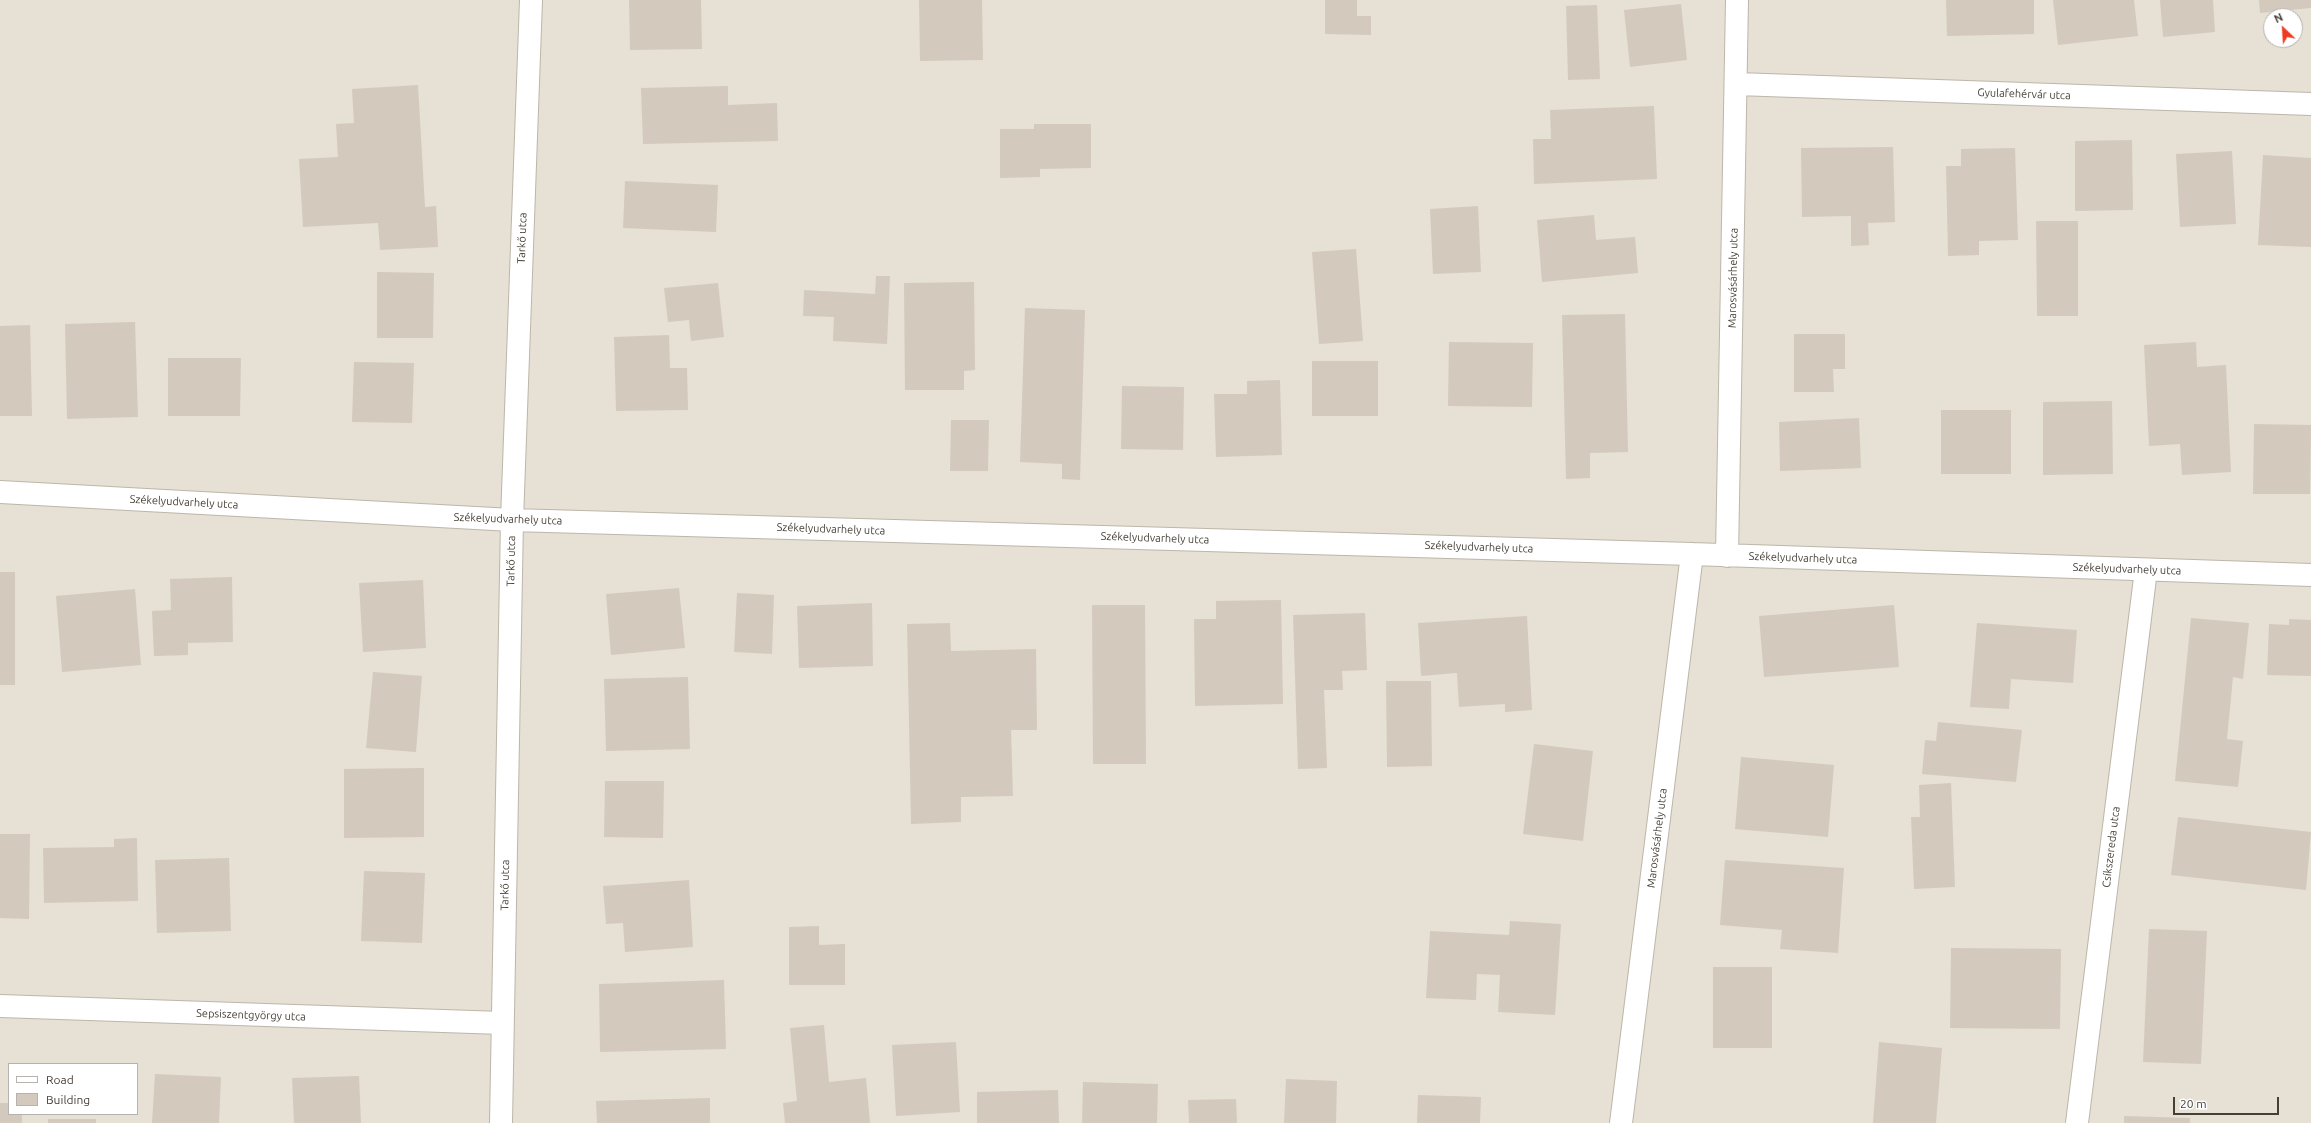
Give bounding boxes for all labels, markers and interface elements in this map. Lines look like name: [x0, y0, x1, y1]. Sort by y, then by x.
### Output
north arrow: [2263, 8, 2303, 48]
text: N: [2272, 11, 2285, 25]
street label: Gyulafehérvár utca: [1977, 86, 2071, 102]
street label: Tarkő utca: [515, 212, 529, 264]
street label: Marosvásárhely utca: [1726, 228, 1740, 328]
street label: Székelyudvarhely utca: [129, 493, 239, 511]
street label: Székelyudvarhely utca: [453, 511, 563, 527]
street label: Székelyudvarhely utca: [776, 521, 886, 537]
street label: Székelyudvarhely utca: [1100, 530, 1210, 546]
street label: Tarkő utca: [504, 535, 518, 587]
street label: Székelyudvarhely utca: [1424, 539, 1534, 555]
street label: Székelyudvarhely utca: [1748, 550, 1858, 566]
street label: Székelyudvarhely utca: [2072, 561, 2182, 577]
street label: Marosvásárhely utca: [1644, 787, 1670, 889]
street label: Csíkszereda utca: [2099, 806, 2123, 888]
street label: Tarkő utca: [498, 859, 512, 911]
street label: Sepsiszentgyörgy utca: [196, 1006, 306, 1024]
legend: [8, 1063, 138, 1115]
text: Road: [46, 1073, 74, 1086]
scale bar: [2175, 1089, 2281, 1115]
text: Building: [46, 1093, 90, 1106]
text: 20 m: [2180, 1097, 2207, 1110]

